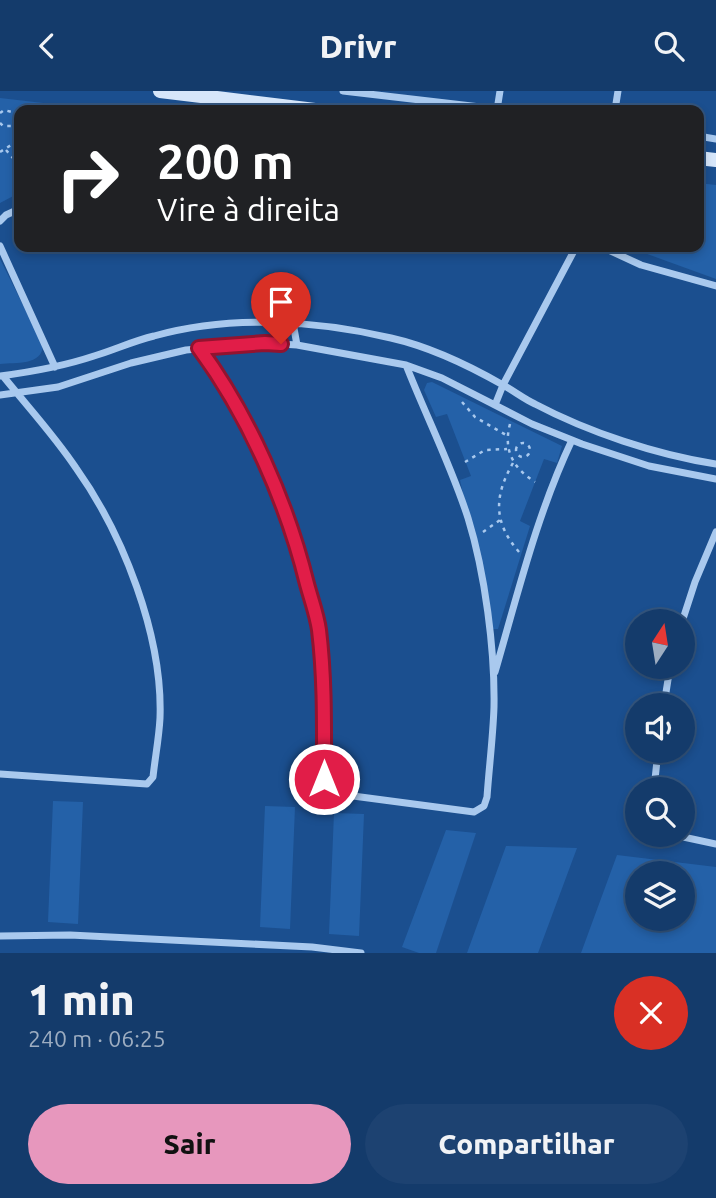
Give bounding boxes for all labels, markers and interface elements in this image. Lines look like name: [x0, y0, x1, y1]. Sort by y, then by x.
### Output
icon: back: [28, 27, 66, 65]
icon: search: [650, 27, 688, 65]
text: Drivr: [320, 28, 396, 64]
icon: right: [42, 133, 133, 224]
text: 200 m: [157, 133, 294, 188]
text: Vire à direita: [157, 191, 340, 227]
pin: [251, 272, 311, 344]
icon: arrive: [262, 283, 300, 321]
north arrow: [625, 609, 695, 679]
map controls: [625, 609, 695, 931]
button: sound: [625, 693, 695, 763]
position arrow: [287, 742, 361, 816]
button: search: [625, 777, 695, 847]
button: layers: [625, 861, 695, 931]
text: 1 min: [28, 976, 135, 1023]
button: close: [614, 976, 688, 1050]
text: 240 m · 06:25: [28, 1026, 166, 1051]
button: Sair: [28, 1104, 351, 1184]
button: Compartilhar: [365, 1104, 688, 1184]

